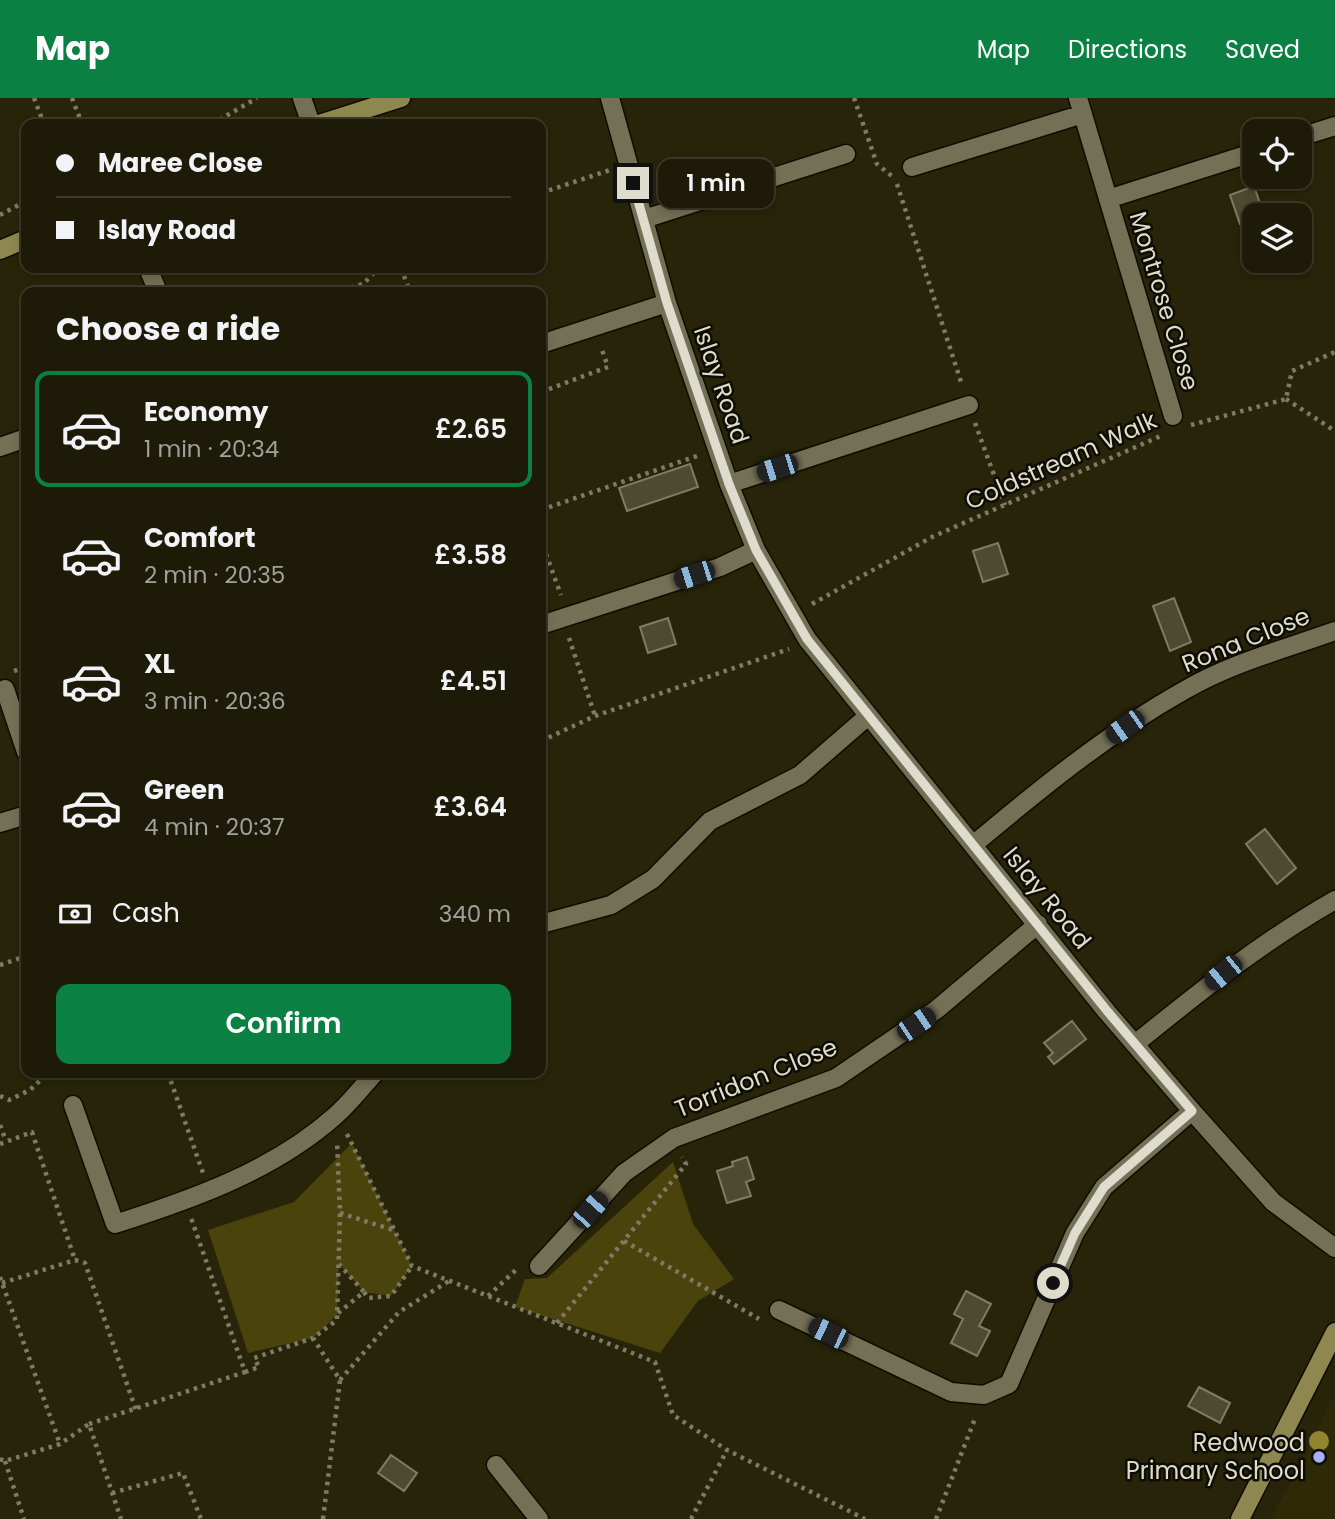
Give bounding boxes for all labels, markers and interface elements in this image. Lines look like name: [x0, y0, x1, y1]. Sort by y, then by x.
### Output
text: Map: [35, 25, 110, 72]
text: Map: [977, 33, 1030, 66]
text: Directions: [1068, 33, 1187, 66]
text: Saved: [1225, 33, 1300, 66]
map controls: [1242, 119, 1312, 273]
button: locate: [1242, 119, 1312, 189]
text: Maree Close: [98, 145, 263, 181]
callout: 1 min: [658, 158, 773, 208]
route end: [617, 167, 649, 199]
text: 1 min: [686, 167, 746, 199]
button: layers: [1242, 203, 1312, 273]
street label: Montrose Close: [1122, 207, 1207, 394]
text: Islay Road: [98, 212, 236, 248]
text: Choose a ride: [56, 306, 280, 351]
street label: Islay Road: [686, 321, 757, 448]
text: Economy: [144, 394, 268, 430]
icon: car: [60, 398, 123, 461]
street label: Coldstream Walk: [960, 403, 1162, 518]
text: £2.65: [435, 411, 507, 447]
text: 1 min · 20:34: [144, 433, 279, 465]
car: [754, 452, 801, 484]
text: Comfort: [144, 520, 256, 556]
icon: car: [60, 524, 123, 587]
text: £3.58: [434, 537, 507, 573]
text: 2 min · 20:35: [144, 559, 285, 591]
car: [671, 559, 718, 591]
street label: Rona Close: [1177, 599, 1315, 680]
text: XL: [144, 646, 175, 682]
icon: car: [60, 650, 123, 713]
text: £4.51: [440, 663, 507, 699]
text: 3 min · 20:36: [144, 685, 286, 717]
car: [1102, 706, 1149, 748]
text: Green: [144, 772, 225, 808]
icon: car: [60, 776, 123, 839]
text: £3.64: [434, 789, 507, 825]
text: 4 min · 20:37: [144, 811, 285, 843]
street label: Islay Road: [996, 840, 1099, 956]
icon: cash: [56, 895, 94, 933]
text: Cash: [112, 895, 180, 931]
text: 340 m: [439, 898, 511, 930]
car: [1201, 952, 1246, 994]
button: Confirm: [56, 984, 511, 1064]
car: [893, 1004, 940, 1044]
street label: Torridon Close: [670, 1030, 842, 1125]
car: [569, 1187, 612, 1233]
route start: [1037, 1267, 1069, 1299]
car: [805, 1314, 852, 1352]
place label: Redwood Primary School: [1126, 1426, 1305, 1487]
marker: Redwood Primary School: [1311, 1449, 1327, 1465]

